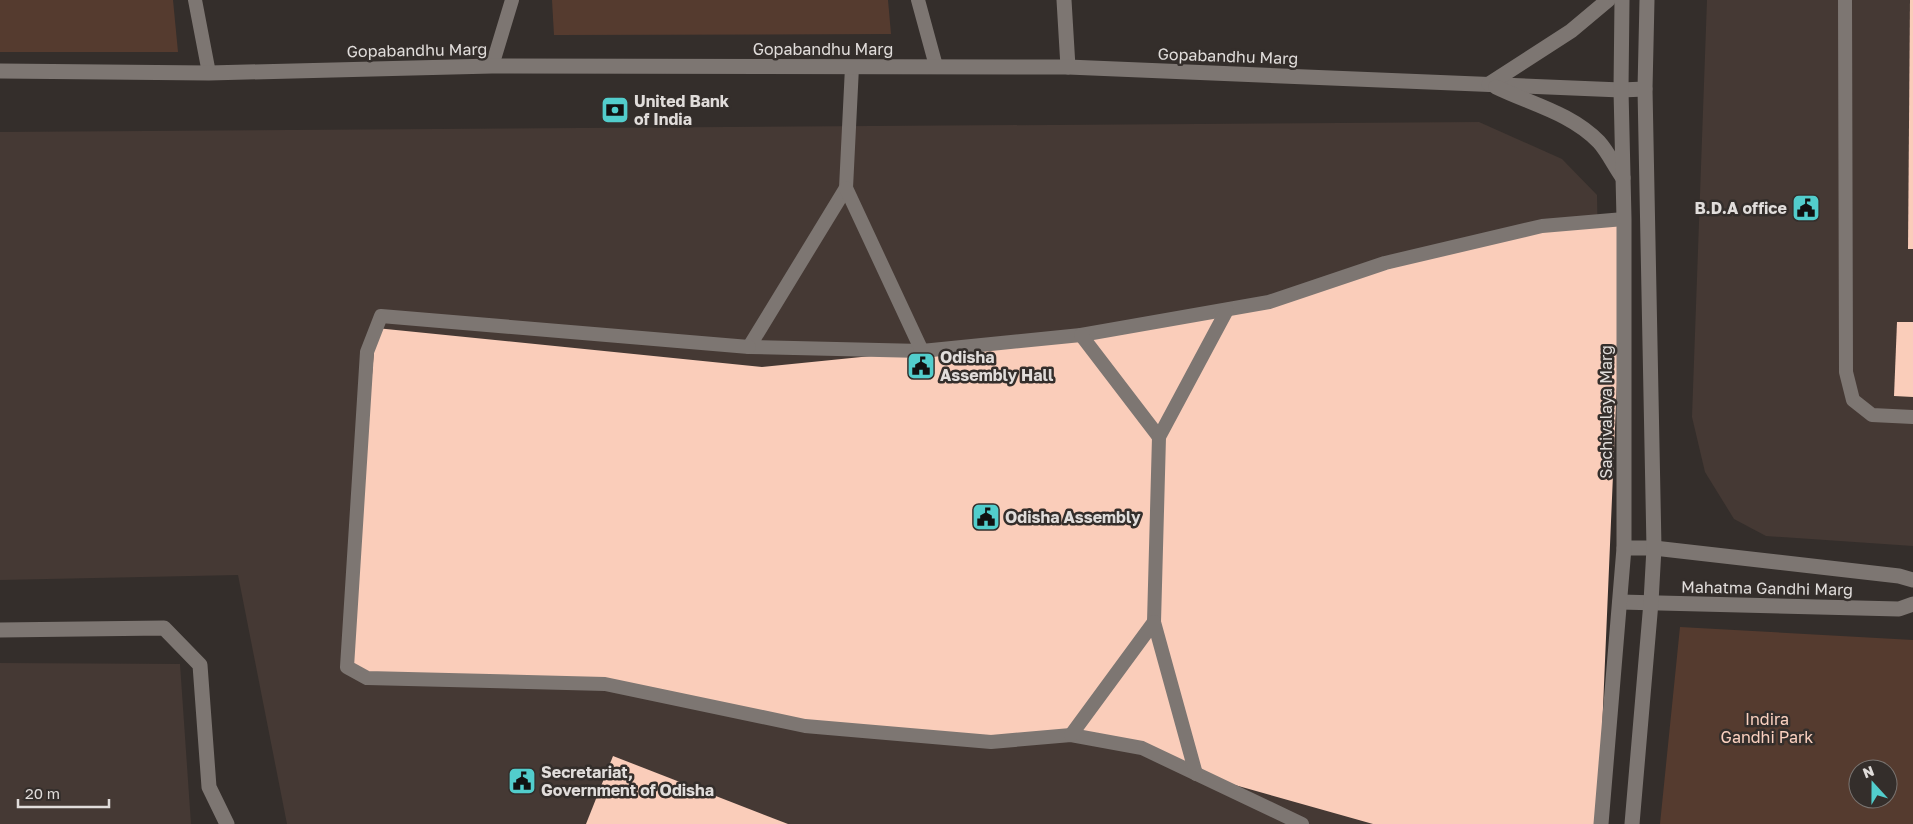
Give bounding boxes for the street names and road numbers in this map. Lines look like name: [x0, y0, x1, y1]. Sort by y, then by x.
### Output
street label: Gopabandhu Marg: [347, 39, 487, 61]
street label: Gopabandhu Marg: [753, 39, 893, 59]
street label: Gopabandhu Marg: [1157, 44, 1299, 68]
street label: Sachivalaya Marg: [1596, 345, 1616, 479]
street label: Mahatma Gandhi Marg: [1681, 577, 1853, 599]

